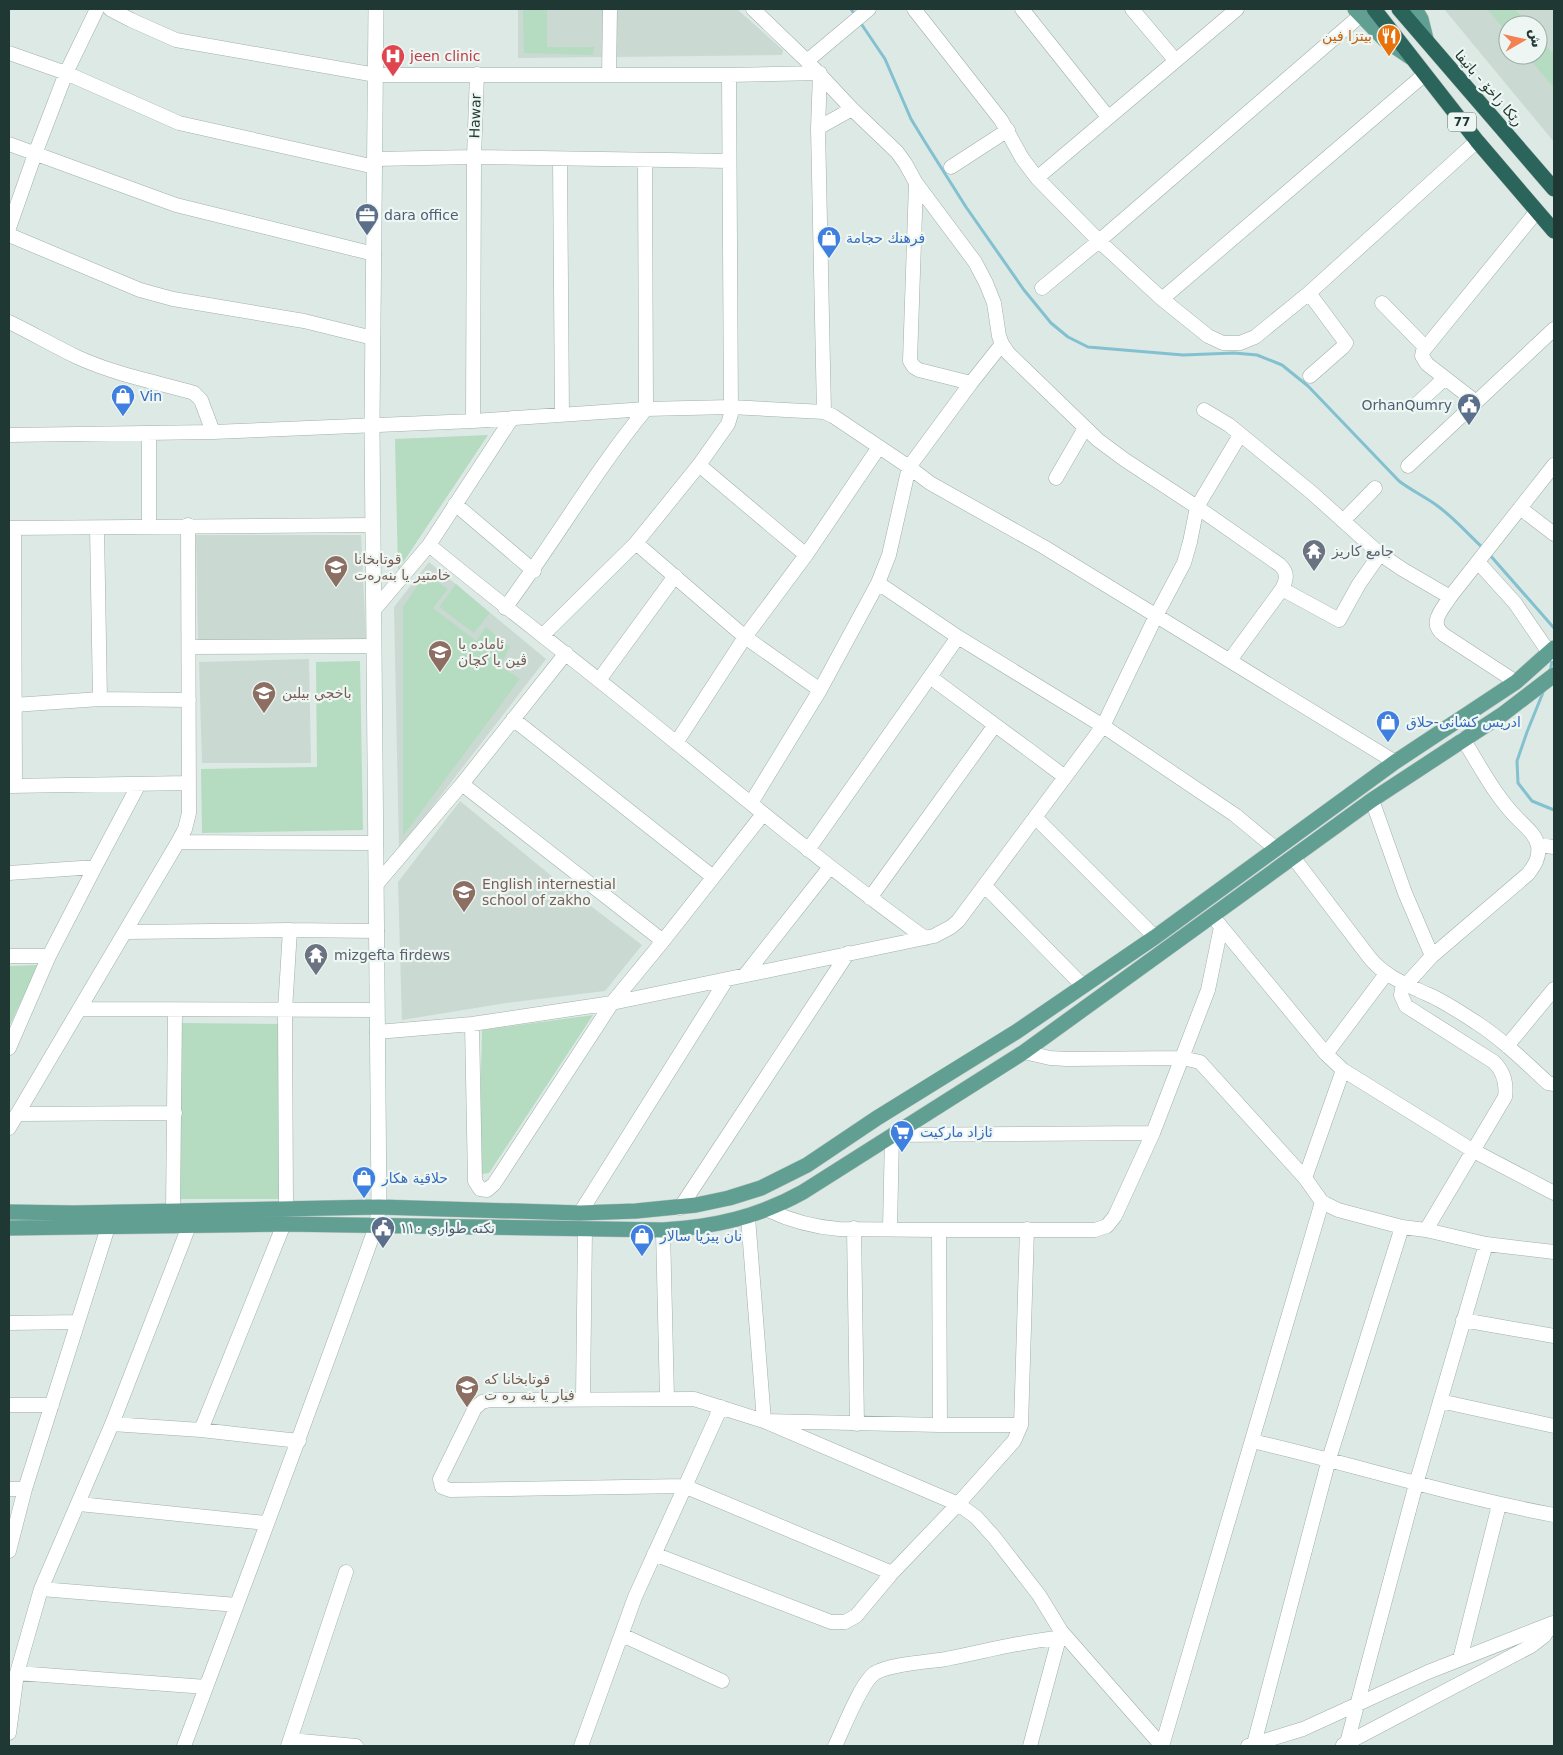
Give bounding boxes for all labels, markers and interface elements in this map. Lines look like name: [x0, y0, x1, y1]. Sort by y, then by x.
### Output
north arrow: [1498, 15, 1548, 65]
restaurant icon: بيتزا فين: [1376, 23, 1402, 57]
text: ش: [1526, 27, 1545, 49]
place label: بيتزا فين: [1322, 28, 1372, 45]
hospital icon: jeen clinic: [380, 43, 406, 77]
street label: رێکا زاخۆ - باتیفا: [1451, 47, 1526, 130]
place label: jeen clinic: [409, 48, 480, 64]
street label: Hawar: [466, 93, 484, 139]
road number: 77: [1448, 112, 1476, 132]
office icon: dara office: [354, 202, 380, 236]
place label: dara office: [384, 207, 459, 223]
shop icon: فرهنك حجامة: [816, 225, 842, 259]
place label: فرهنك حجامة: [846, 230, 925, 247]
shop icon: Vin: [110, 383, 136, 417]
place label: Vin: [140, 388, 162, 404]
public building icon: OrhanQumry: [1456, 392, 1482, 426]
place label: OrhanQumry: [1362, 397, 1452, 413]
temple icon: جامع كاريز: [1301, 538, 1327, 572]
place label: جامع كاريز: [1331, 543, 1394, 560]
place label: قوتابخانا خامتیر یا بنەرەت: [354, 551, 451, 584]
school or university icon: قوتابخانا خامتیر یا بنەرەت: [323, 554, 349, 588]
place label: ئاماده یا ڤین یا کچان: [458, 636, 527, 669]
school or university icon: ئاماده یا ڤین یا کچان: [427, 639, 453, 673]
school or university icon: باخجي بيلين: [251, 680, 277, 714]
place label: باخجي بيلين: [282, 685, 352, 702]
shop icon: ادريس كشانى-حلاق: [1375, 709, 1401, 743]
place label: ادريس كشانى-حلاق: [1406, 714, 1521, 731]
place label: English internestial school of zakho: [482, 876, 616, 908]
school or university icon: English internestial school of zakho: [451, 879, 477, 913]
temple icon: mizgefta firdews: [303, 942, 329, 976]
place label: mizgefta firdews: [334, 947, 450, 963]
supermarket icon: ئازاد ماركيت: [889, 1119, 915, 1153]
place label: ئازاد ماركيت: [920, 1124, 993, 1141]
shop icon: حلاقية هكار: [351, 1165, 377, 1199]
place label: حلاقية هكار: [381, 1170, 448, 1187]
public building icon: نكته طواري ١١٠: [370, 1215, 396, 1249]
place label: نكته طواري ١١٠: [400, 1220, 495, 1237]
shop icon: نان پيژيا سالار: [629, 1223, 655, 1257]
place label: نان پيژيا سالار: [659, 1228, 742, 1245]
place label: قوتابخانا كه فيار يا بنه ره ت: [484, 1371, 575, 1404]
school or university icon: قوتابخانا كه فيار يا بنه ره ت: [454, 1374, 480, 1408]

